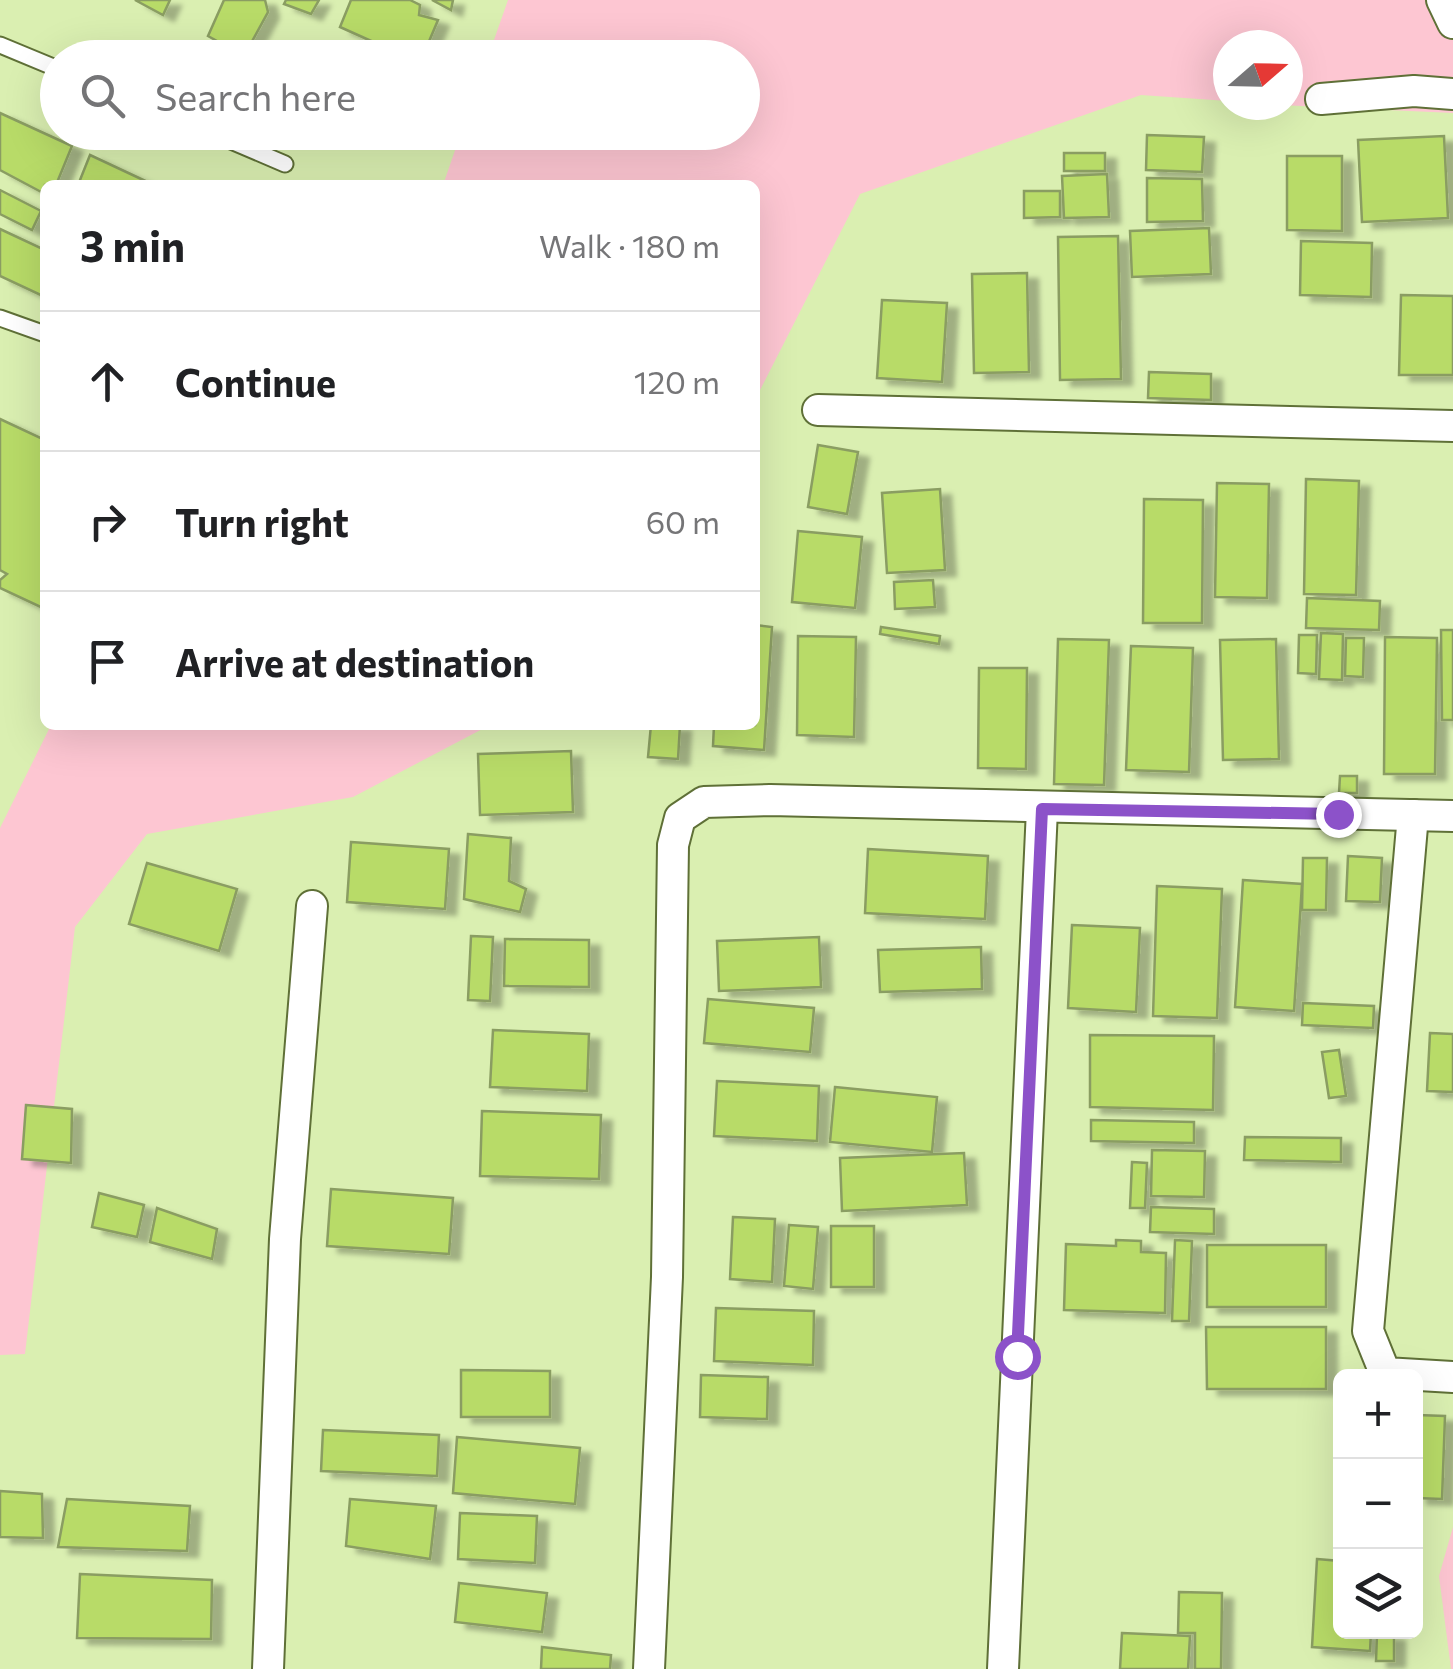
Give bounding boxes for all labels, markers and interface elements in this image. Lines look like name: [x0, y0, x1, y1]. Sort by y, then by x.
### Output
north arrow: [1213, 30, 1303, 120]
search box: [40, 40, 760, 150]
icon: search: [75, 68, 130, 123]
text: Search here: [155, 72, 356, 119]
text: 3 min: [80, 219, 185, 271]
text: Walk · 180 m: [539, 225, 720, 265]
icon: ahead: [80, 354, 135, 409]
text: Continue: [175, 358, 336, 405]
text: 120 m: [634, 361, 720, 401]
icon: right: [80, 494, 135, 549]
text: Turn right: [175, 498, 349, 545]
text: 60 m: [646, 501, 720, 541]
icon: arrive: [80, 634, 135, 689]
text: Arrive at destination: [175, 638, 534, 685]
route end: [1316, 792, 1362, 838]
route start: [995, 1334, 1041, 1380]
map controls: [1333, 1369, 1423, 1639]
button: +: [1333, 1369, 1423, 1459]
button: −: [1333, 1459, 1423, 1549]
button: layers: [1333, 1549, 1423, 1639]

